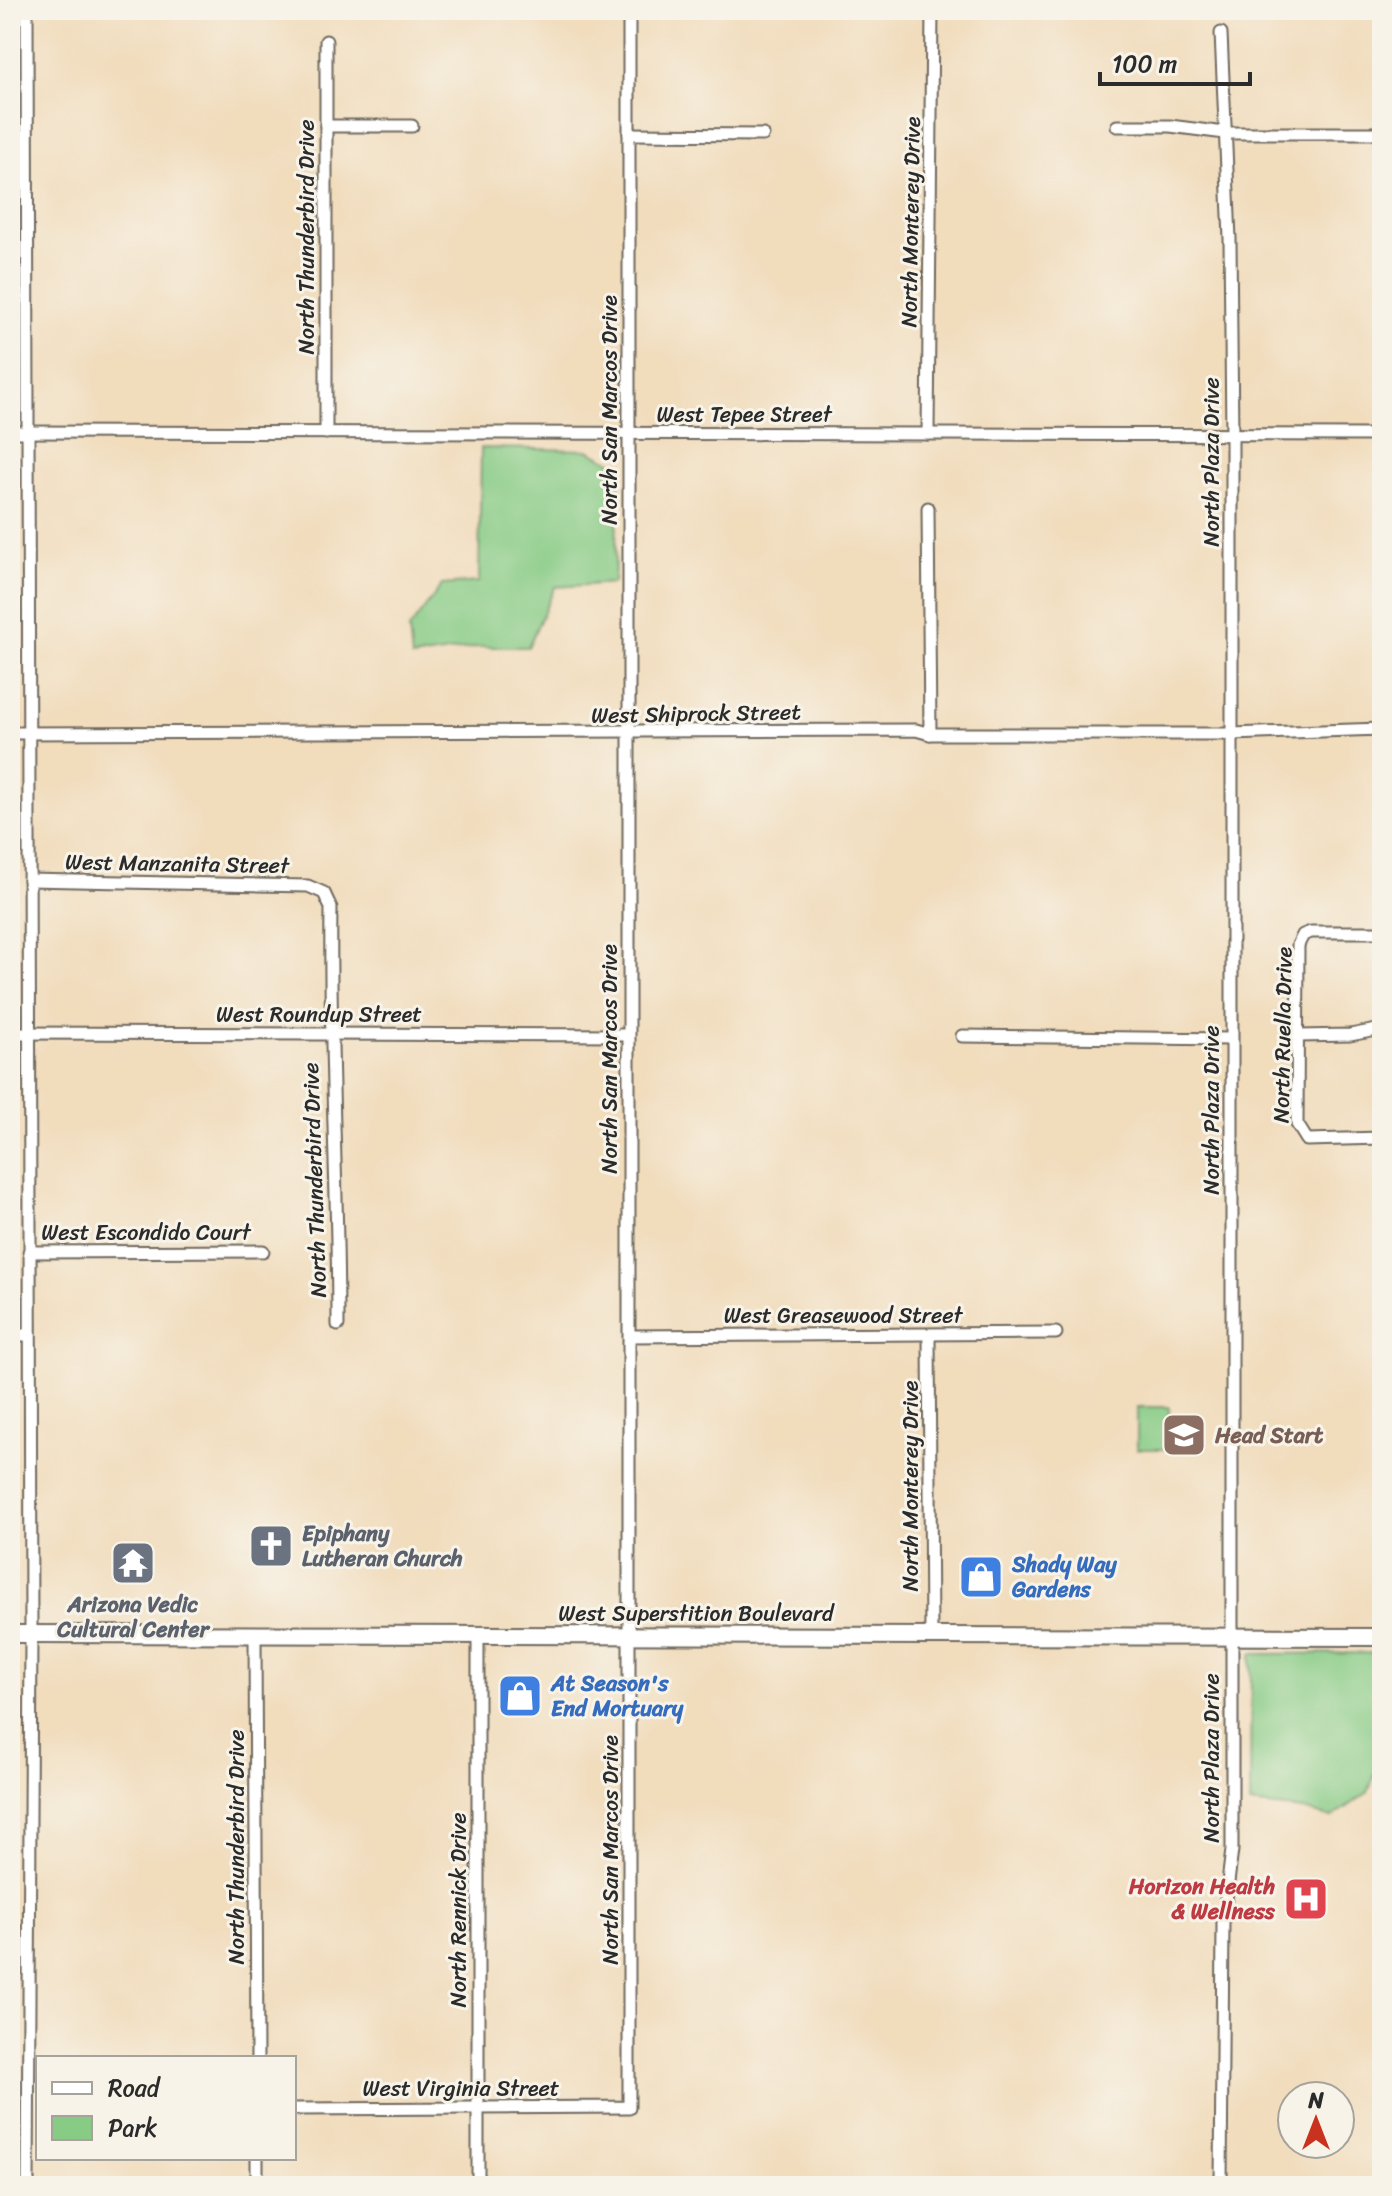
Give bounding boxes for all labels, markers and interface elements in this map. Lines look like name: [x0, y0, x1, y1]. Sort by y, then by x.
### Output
scale bar: [1100, 36, 1250, 86]
text: 100 m: [1112, 43, 1177, 85]
street label: North Monterey Drive: [889, 116, 932, 328]
street label: North Thunderbird Drive: [287, 119, 326, 355]
street label: North San Marcos Drive: [590, 295, 629, 525]
street label: North Plaza Drive: [1192, 377, 1231, 547]
street label: West Tepee Street: [656, 395, 833, 434]
street label: West Shiprock Street: [591, 692, 802, 735]
street label: West Manzanita Street: [65, 842, 290, 885]
street label: North San Marcos Drive: [590, 944, 629, 1174]
street label: North Ruella Drive: [1261, 946, 1304, 1124]
street label: West Roundup Street: [216, 995, 422, 1034]
street label: North Plaza Drive: [1192, 1025, 1231, 1195]
street label: North Thunderbird Drive: [291, 1062, 338, 1298]
street label: West Escondido Court: [41, 1213, 252, 1252]
street label: West Greasewood Street: [724, 1296, 964, 1335]
street label: North Monterey Drive: [891, 1380, 930, 1591]
school or university icon: Head Start: [1160, 1411, 1208, 1459]
place label: Head Start: [1214, 1416, 1324, 1455]
place label: Epiphany Lutheran Church: [302, 1514, 463, 1578]
church icon: Epiphany Lutheran Church: [247, 1522, 295, 1570]
temple icon: Arizona Vedic Cultural Center: [109, 1539, 157, 1587]
place label: Shady Way Gardens: [1011, 1545, 1117, 1609]
shop icon: Shady Way Gardens: [957, 1553, 1005, 1601]
place label: Arizona Vedic Cultural Center: [56, 1585, 211, 1649]
street label: West Superstition Boulevard: [558, 1594, 835, 1633]
place label: At Season's End Mortuary: [550, 1664, 684, 1728]
shop icon: At Season's End Mortuary: [496, 1672, 544, 1720]
street label: North Plaza Drive: [1192, 1673, 1231, 1843]
street label: North Thunderbird Drive: [217, 1729, 256, 1965]
street label: North San Marcos Drive: [591, 1735, 630, 1965]
street label: North Rennick Drive: [439, 1813, 478, 2007]
place label: Horizon Health & Wellness: [1128, 1867, 1276, 1931]
hospital icon: Horizon Health & Wellness: [1282, 1875, 1330, 1923]
legend: [36, 2056, 296, 2160]
text: Road: [108, 2067, 162, 2109]
street label: West Virginia Street: [363, 2069, 560, 2108]
north arrow: [1276, 2080, 1356, 2160]
text: N: [1307, 2081, 1324, 2120]
text: Park: [108, 2107, 157, 2149]

